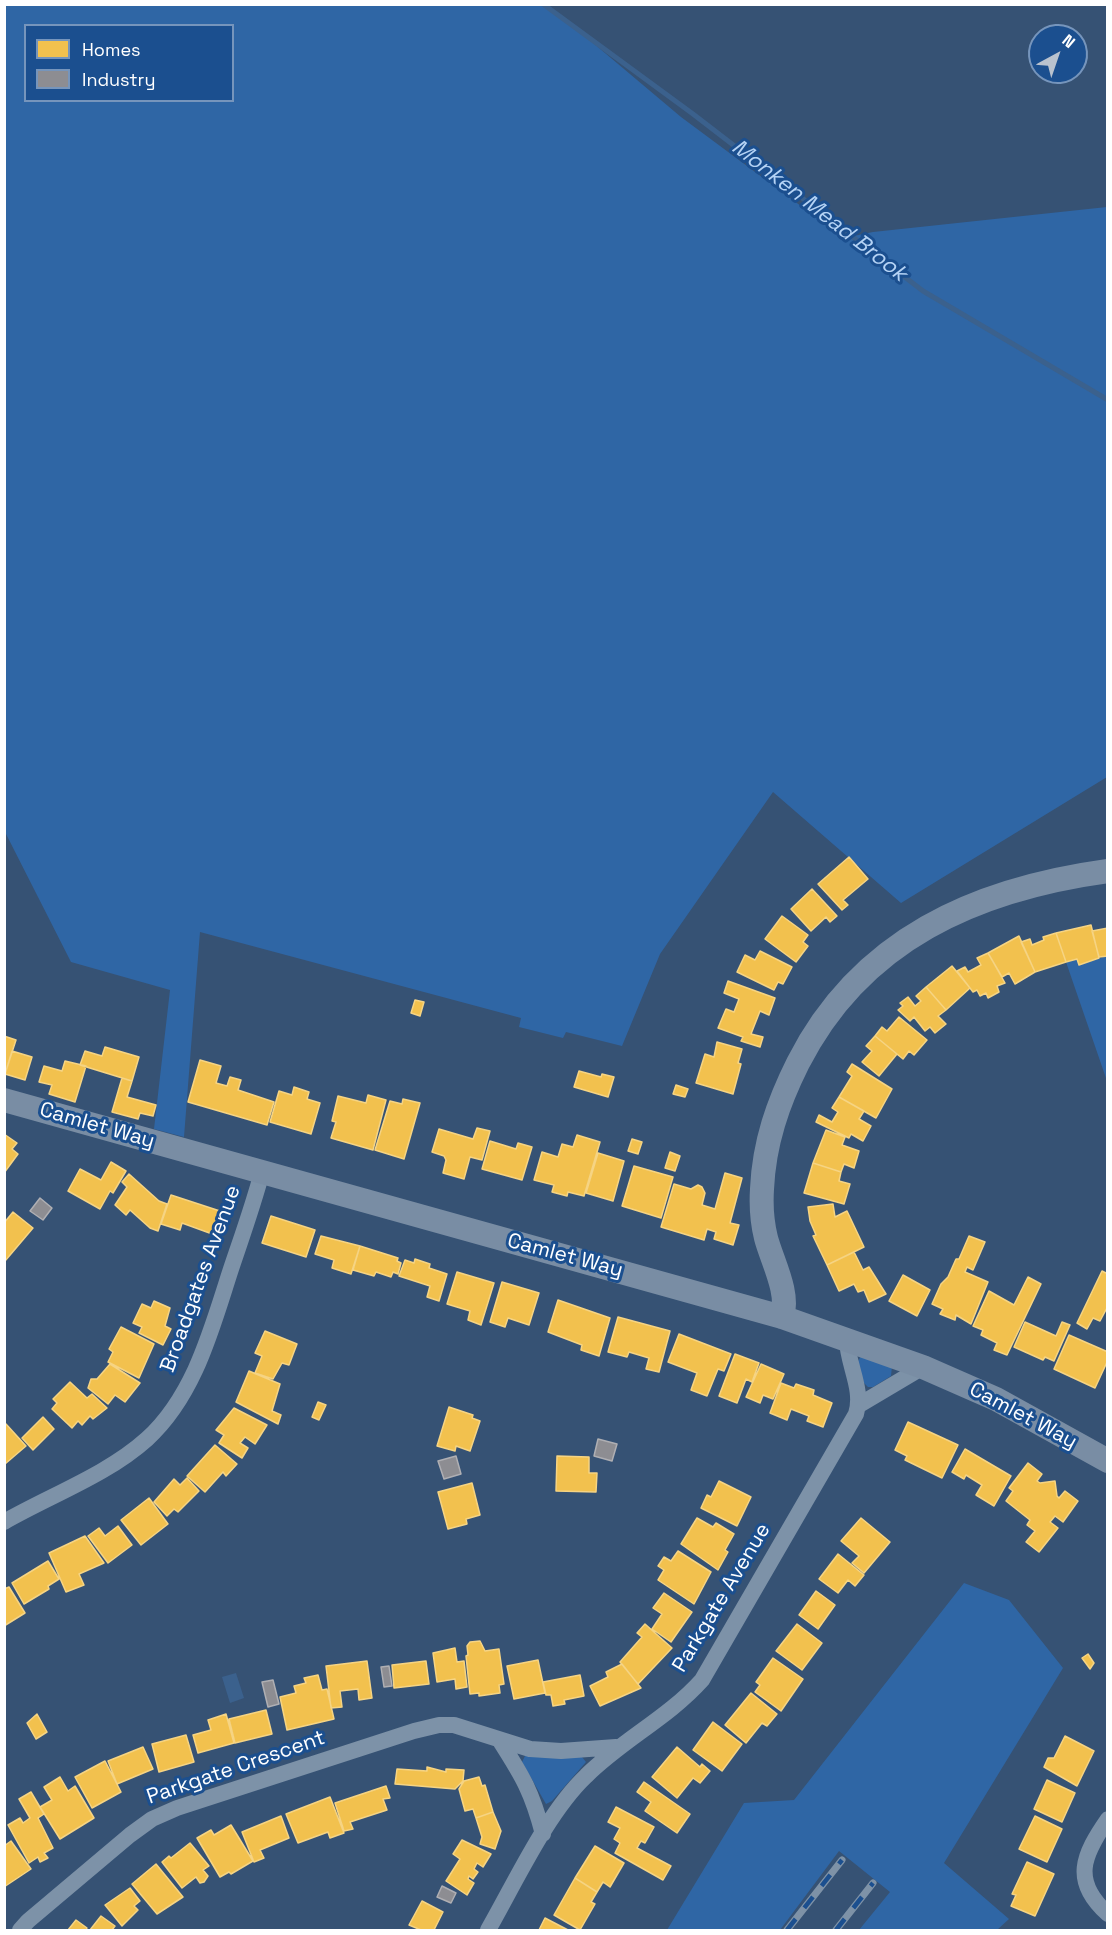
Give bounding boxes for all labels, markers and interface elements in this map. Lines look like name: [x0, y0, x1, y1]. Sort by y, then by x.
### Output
legend: [24, 24, 234, 102]
north arrow: [1028, 24, 1088, 84]
text: N: [1058, 30, 1079, 53]
text: Homes: [82, 38, 141, 61]
text: Industry: [82, 68, 155, 91]
water label: Monken Mead Brook: [726, 134, 912, 288]
street label: Camlet Way: [36, 1098, 158, 1154]
street label: Broadgates Avenue: [155, 1182, 247, 1376]
street label: Camlet Way: [504, 1228, 626, 1284]
street label: Camlet Way: [965, 1377, 1081, 1455]
street label: Parkgate Avenue: [668, 1519, 776, 1677]
street label: Parkgate Crescent: [144, 1726, 328, 1810]

